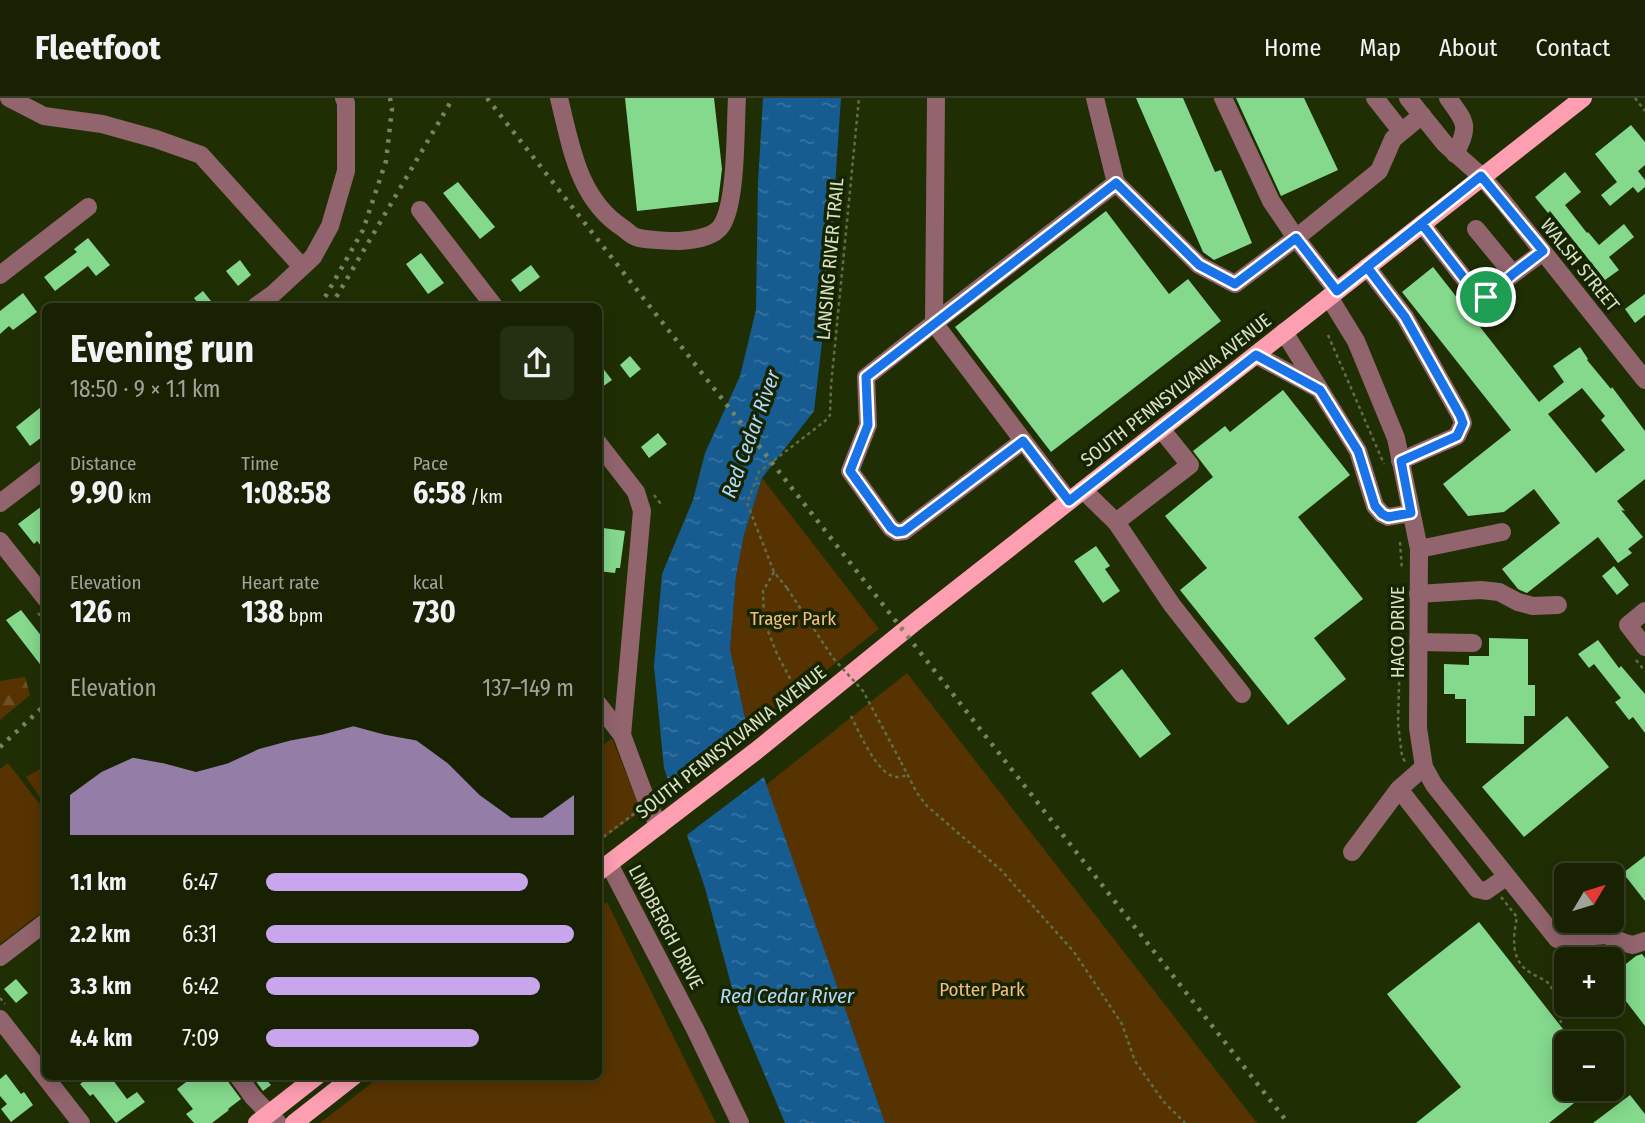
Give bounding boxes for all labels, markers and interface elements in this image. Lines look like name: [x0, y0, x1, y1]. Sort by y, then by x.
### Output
text: Fleetfoot: [35, 28, 161, 68]
text: Home: [1264, 34, 1321, 62]
text: Map: [1359, 34, 1401, 62]
text: About: [1439, 34, 1497, 62]
text: Contact: [1535, 34, 1610, 62]
street label: LANSING RIVER TRAIL: [811, 176, 849, 341]
street label: WALSH STREET: [1536, 214, 1624, 316]
pin: [1456, 267, 1516, 327]
icon: arrive: [1467, 278, 1505, 316]
street label: SOUTH PENNSYLVANIA AVENUE: [1076, 309, 1276, 471]
text: Evening run: [70, 326, 254, 372]
button: share: [500, 326, 574, 400]
water label: Red Cedar River: [716, 366, 786, 502]
text: 18:50 · 9 × 1.1 km: [70, 375, 220, 403]
text: Distance: [70, 452, 137, 475]
text: Time: [241, 452, 279, 475]
text: Pace: [413, 452, 448, 475]
text: 9.90: [70, 475, 124, 511]
text: 1:08:58: [241, 475, 331, 511]
text: 6:58: [413, 475, 466, 511]
text: km: [124, 485, 152, 508]
text: /km: [466, 485, 503, 508]
text: Elevation: [70, 571, 142, 594]
text: Heart rate: [241, 571, 319, 594]
text: kcal: [413, 571, 443, 594]
street label: HACO DRIVE: [1386, 586, 1409, 678]
text: 126: [70, 594, 112, 630]
text: 138: [241, 594, 284, 630]
text: 730: [413, 594, 456, 630]
text: m: [112, 604, 131, 627]
text: bpm: [284, 604, 323, 627]
park label: Trager Park: [750, 607, 836, 630]
street label: SOUTH PENNSYLVANIA AVENUE: [631, 661, 831, 823]
text: Elevation: [70, 674, 157, 702]
text: 137–149 m: [482, 674, 574, 702]
street label: LINDBERGH DRIVE: [624, 861, 708, 993]
north arrow: [1554, 863, 1624, 933]
map controls: [1554, 863, 1624, 1101]
text: 1.1 km: [70, 868, 126, 896]
text: 6:47: [182, 868, 218, 896]
text: 2.2 km: [70, 920, 131, 948]
text: 6:31: [182, 920, 217, 948]
button: +: [1554, 947, 1624, 1017]
text: 3.3 km: [70, 972, 131, 1000]
text: 6:42: [182, 972, 219, 1000]
park label: Potter Park: [939, 978, 1025, 1001]
water label: Red Cedar River: [720, 983, 855, 1009]
text: 4.4 km: [70, 1024, 132, 1052]
text: 7:09: [182, 1024, 219, 1052]
button: −: [1554, 1031, 1624, 1101]

